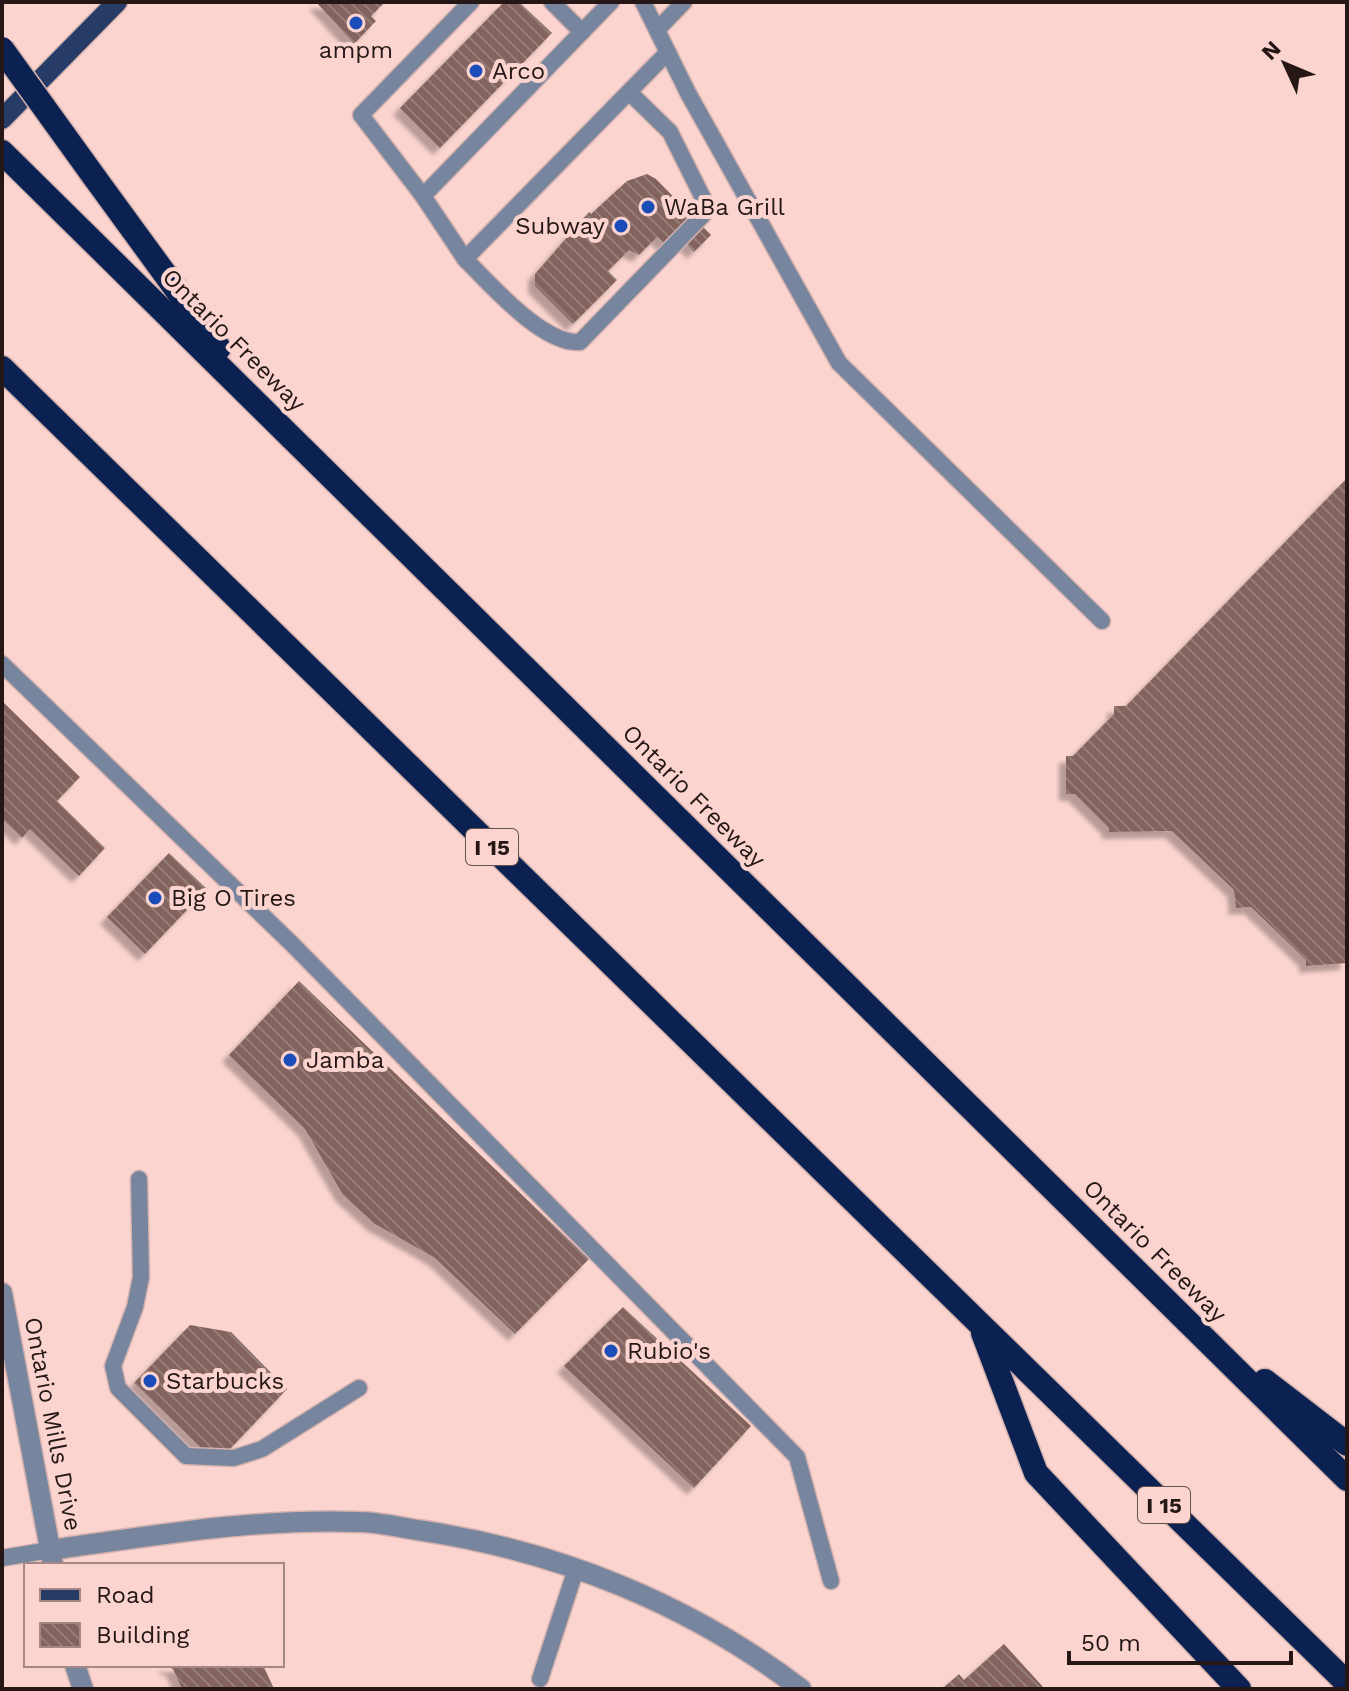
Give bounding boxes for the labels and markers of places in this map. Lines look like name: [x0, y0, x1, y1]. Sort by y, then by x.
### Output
marker: ampm: [347, 14, 365, 32]
place label: ampm: [319, 36, 393, 64]
place label: Arco: [492, 57, 545, 85]
marker: Arco: [467, 62, 485, 80]
place label: WaBa Grill: [664, 193, 785, 221]
marker: WaBa Grill: [639, 198, 657, 216]
place label: Subway: [515, 212, 606, 240]
marker: Subway: [612, 217, 630, 235]
place label: Big O Tires: [171, 884, 296, 912]
marker: Big O Tires: [146, 889, 164, 907]
place label: Jamba: [306, 1046, 384, 1074]
marker: Jamba: [281, 1051, 299, 1069]
place label: Rubio's: [627, 1337, 711, 1365]
marker: Rubio's: [602, 1342, 620, 1360]
place label: Starbucks: [166, 1367, 284, 1395]
marker: Starbucks: [141, 1372, 159, 1390]

